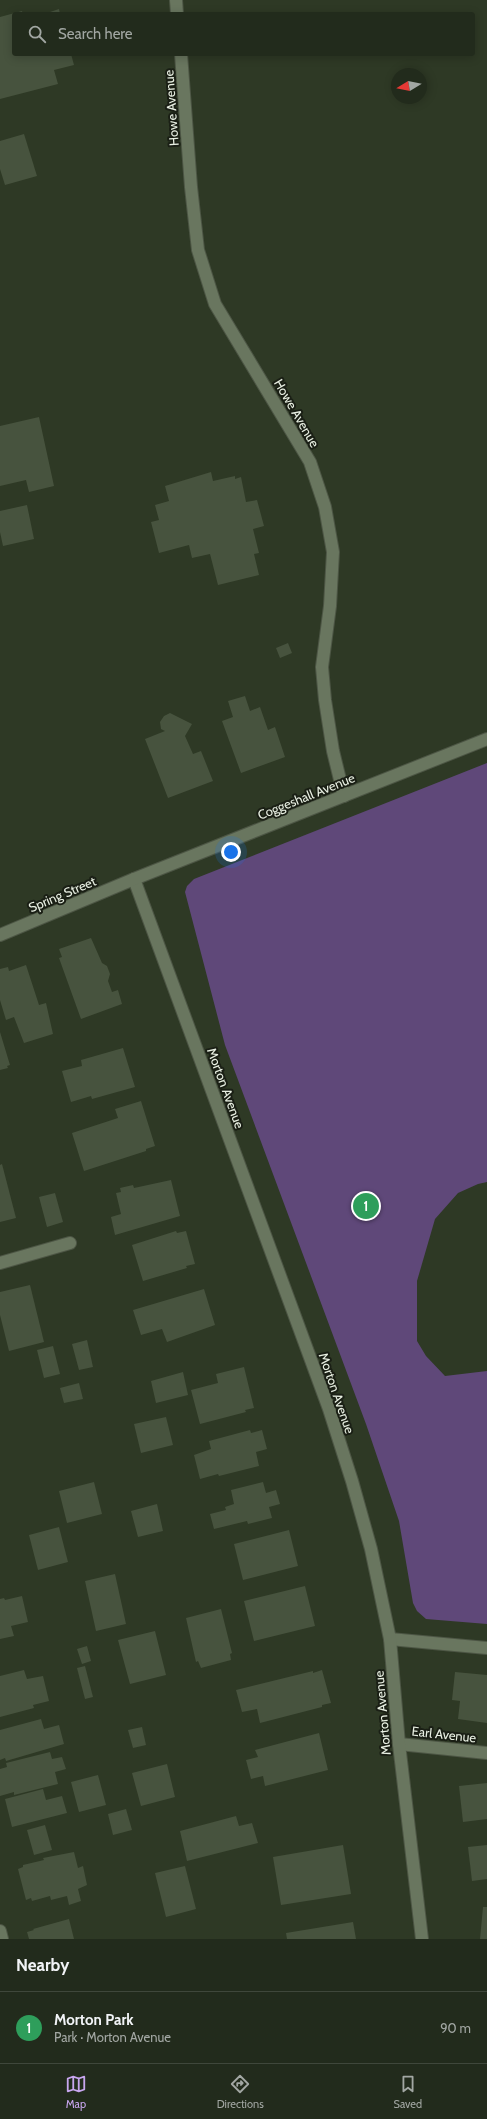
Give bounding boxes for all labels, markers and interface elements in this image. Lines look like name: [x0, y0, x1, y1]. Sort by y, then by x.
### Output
search box: [12, 12, 475, 56]
icon: search: [26, 23, 48, 45]
text: Search here: [58, 25, 133, 43]
north arrow: [391, 68, 427, 104]
street label: Howe Avenue: [160, 69, 182, 147]
street label: Howe Avenue: [271, 376, 323, 450]
street label: Coggeshall Avenue: [255, 769, 357, 823]
your location: [221, 842, 241, 862]
street label: Spring Street: [26, 872, 99, 915]
street label: Morton Avenue: [204, 1046, 248, 1131]
pin: 1: [353, 1191, 379, 1221]
street label: Morton Avenue: [316, 1350, 358, 1436]
street label: Morton Avenue: [370, 1670, 394, 1756]
street label: Earl Avenue: [411, 1723, 477, 1745]
text: Nearby: [16, 1955, 69, 1975]
text: Morton Park: [54, 2011, 134, 2029]
text: 1: [27, 2020, 31, 2036]
text: 90 m: [440, 2020, 471, 2036]
text: Park · Morton Avenue: [54, 2029, 171, 2045]
tab: Map: [65, 2073, 87, 2111]
tab: Directions: [217, 2073, 264, 2111]
tab: Saved: [394, 2073, 422, 2111]

